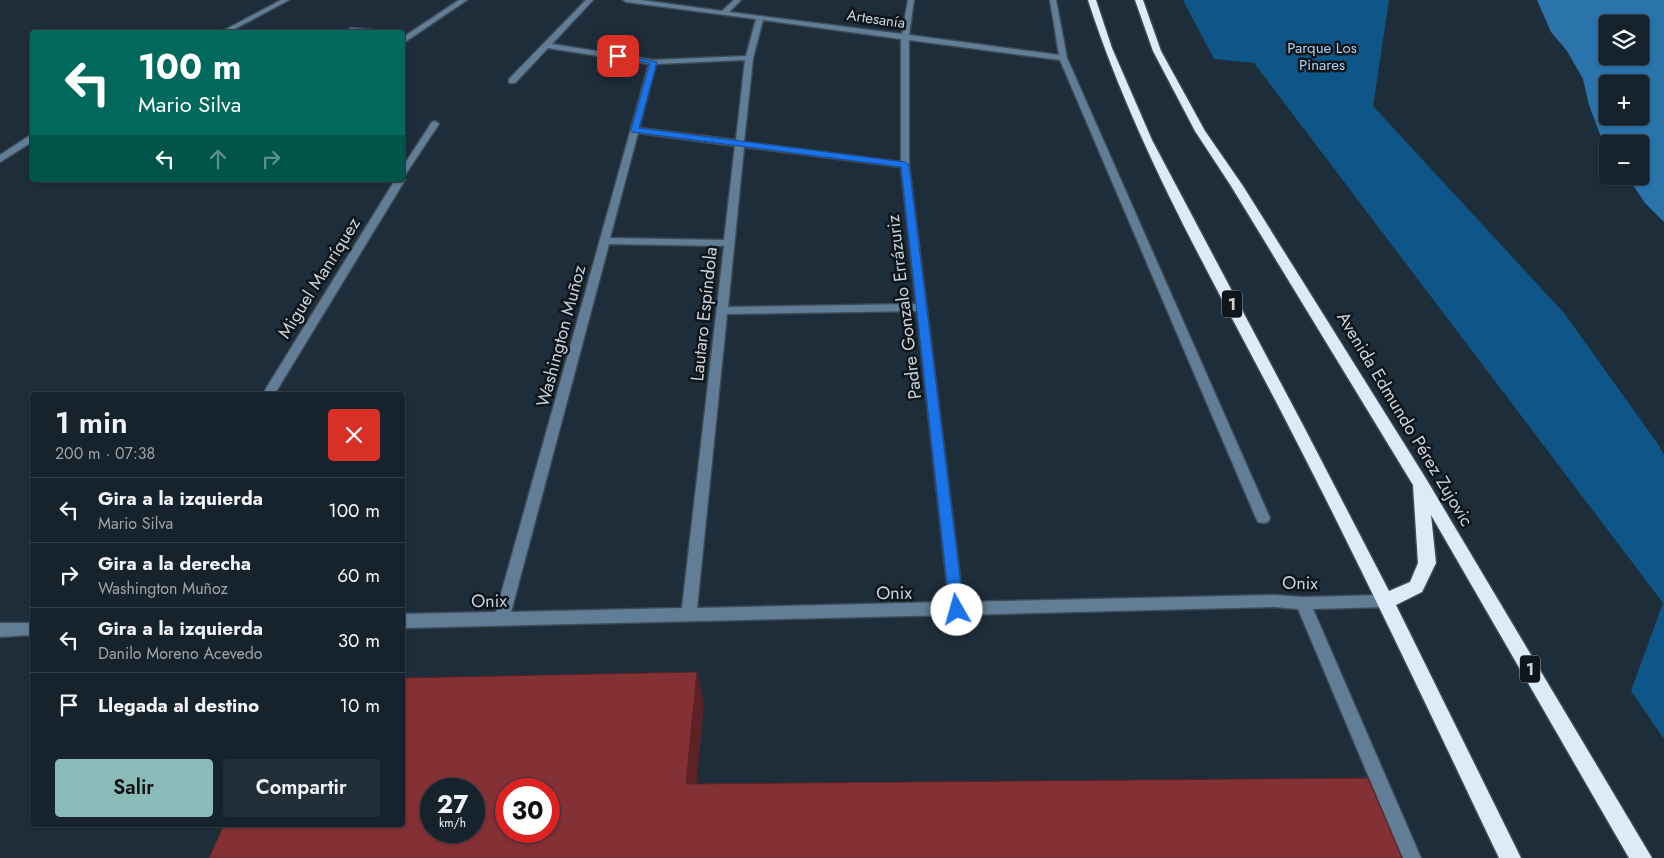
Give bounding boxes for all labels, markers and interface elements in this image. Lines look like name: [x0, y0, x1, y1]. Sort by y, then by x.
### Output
street label: Artesanía: [845, 4, 907, 34]
map controls: [1599, 15, 1649, 185]
button: layers: [1599, 15, 1649, 65]
pin: [597, 35, 639, 77]
park label: Parque Los Pinares: [1287, 37, 1357, 76]
text: 100 m: [138, 42, 241, 92]
icon: arrive: [604, 42, 632, 70]
icon: left: [55, 50, 120, 115]
button: +: [1599, 75, 1649, 125]
text: Mario Silva: [138, 88, 241, 120]
button: −: [1599, 135, 1649, 185]
icon: left: [151, 145, 179, 173]
icon: ahead: [204, 145, 232, 173]
icon: right: [257, 145, 285, 173]
street label: Miguel Manríquez: [271, 212, 367, 344]
street label: Padre Gonzalo Errázuriz: [880, 212, 928, 401]
street label: Lautaro Espíndola: [684, 246, 724, 382]
street label: Washington Muñoz: [530, 261, 593, 410]
road number: 1: [1222, 290, 1242, 318]
street label: Avenida Edmundo Pérez Zujovic: [1330, 307, 1480, 531]
text: 1 min: [55, 401, 128, 444]
button: close: [328, 409, 380, 461]
text: 200 m · 07:38: [55, 442, 155, 465]
text: Gira a la izquierda: [98, 485, 263, 512]
icon: left: [55, 496, 83, 524]
text: 100 m: [328, 497, 380, 524]
text: Mario Silva: [98, 512, 173, 535]
text: Gira a la derecha: [98, 550, 251, 577]
icon: right: [55, 561, 83, 589]
text: 60 m: [337, 562, 380, 589]
street label: Onix: [1282, 570, 1319, 596]
text: Washington Muñoz: [98, 577, 228, 600]
street label: Onix: [876, 580, 913, 606]
position arrow: [930, 583, 982, 635]
street label: Onix: [471, 588, 508, 614]
text: Gira a la izquierda: [98, 615, 263, 642]
icon: left: [55, 626, 83, 654]
text: 30 m: [338, 627, 380, 654]
text: Danilo Moreno Acevedo: [98, 642, 263, 665]
road number: 1: [1520, 656, 1540, 682]
icon: arrive: [55, 691, 83, 719]
text: Llegada al destino: [98, 692, 259, 719]
text: 10 m: [340, 692, 380, 719]
button: Salir: [55, 759, 213, 817]
button: Compartir: [223, 759, 380, 817]
speed limit sign: 30: [495, 778, 560, 843]
text: 27: [437, 786, 468, 822]
text: km/h: [439, 814, 466, 832]

